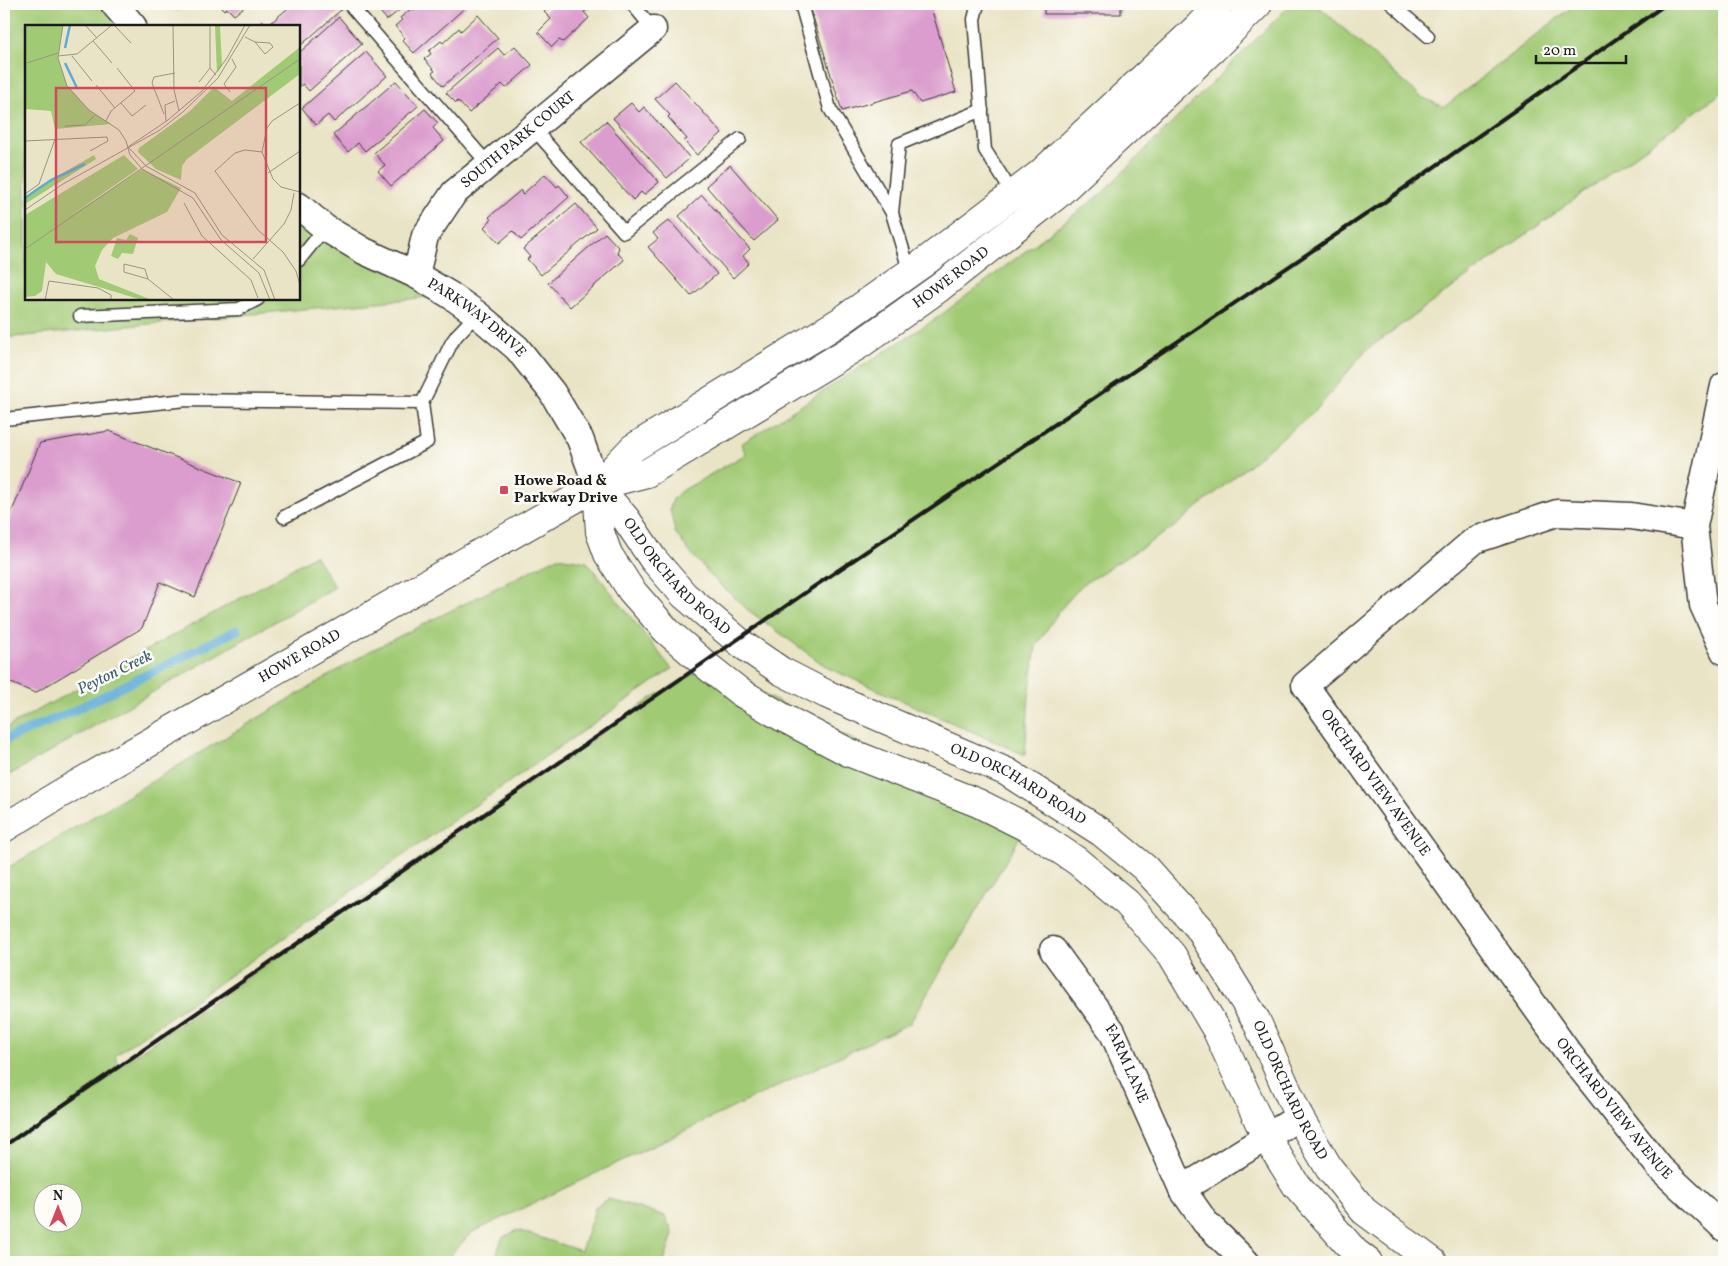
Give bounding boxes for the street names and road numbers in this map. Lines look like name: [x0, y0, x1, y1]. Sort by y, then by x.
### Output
street label: SOUTH PARK COURT: [456, 87, 580, 194]
street label: HOWE ROAD: [909, 242, 994, 314]
street label: PARKWAY DRIVE: [423, 273, 531, 362]
street label: OLD ORCHARD ROAD: [618, 514, 735, 640]
street label: HOWE ROAD: [255, 624, 345, 688]
street label: ORCHARD VIEW AVENUE: [1315, 705, 1435, 861]
street label: OLD ORCHARD ROAD: [947, 738, 1090, 830]
street label: OLD ORCHARD ROAD: [1247, 1017, 1333, 1164]
street label: FARM LANE: [1100, 1020, 1153, 1107]
street label: ORCHARD VIEW AVENUE: [1550, 1034, 1677, 1185]

